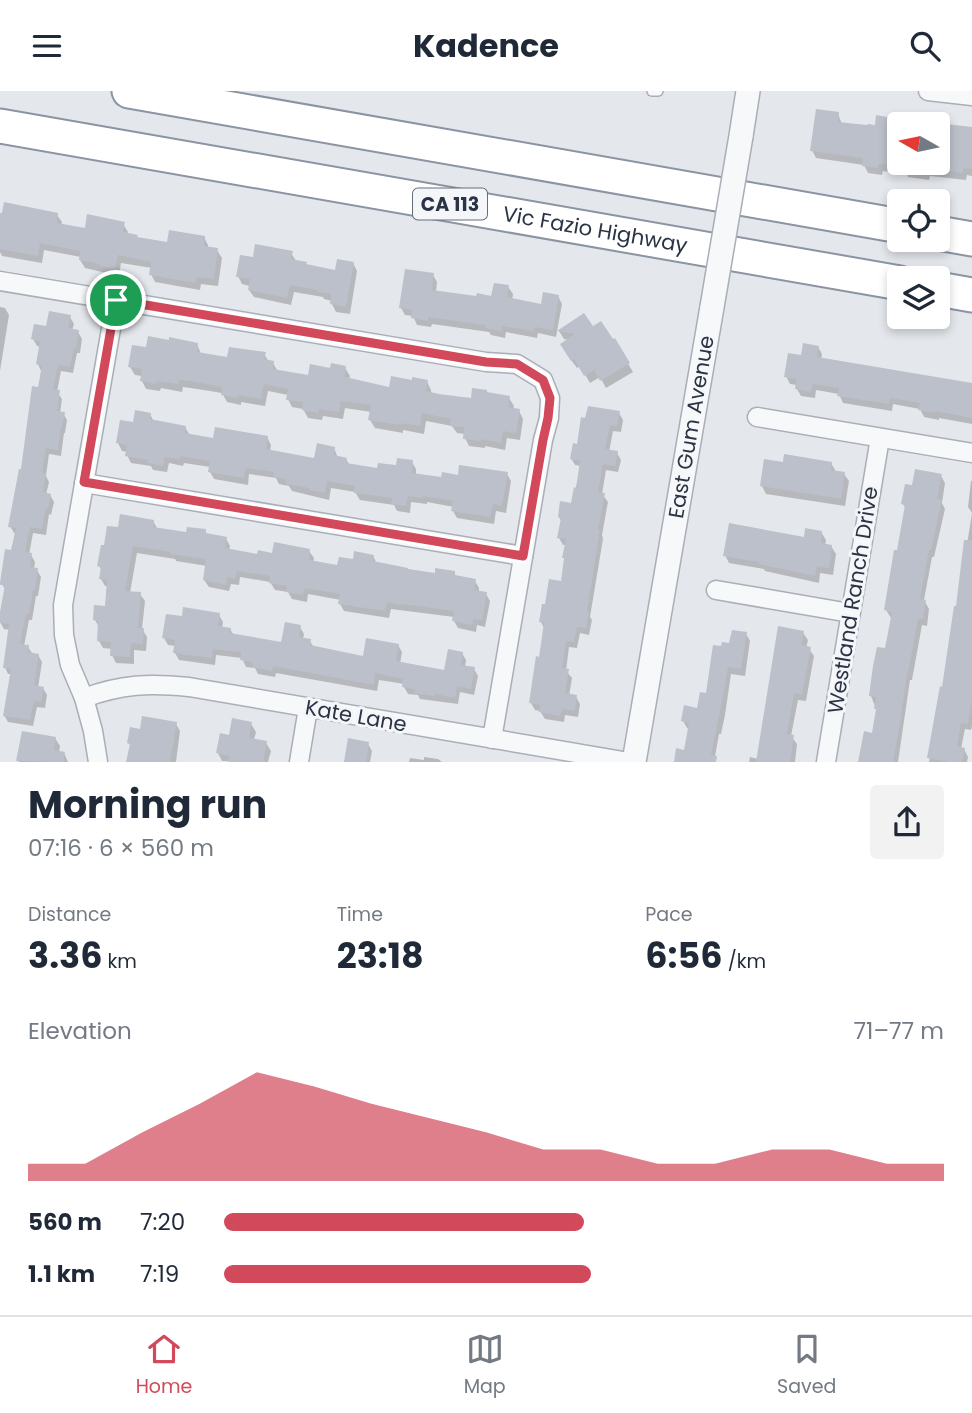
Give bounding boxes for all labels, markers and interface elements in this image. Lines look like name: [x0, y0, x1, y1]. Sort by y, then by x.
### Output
text: Kadence: [413, 23, 559, 68]
icon: menu: [28, 27, 66, 65]
icon: search: [906, 27, 944, 65]
north arrow: [887, 112, 950, 175]
map controls: [887, 112, 950, 329]
road number: CA 113: [413, 188, 487, 219]
button: locate: [887, 189, 950, 252]
street label: Vic Fazio Highway: [501, 199, 690, 260]
button: layers: [887, 266, 950, 329]
pin: [86, 270, 146, 330]
icon: arrive: [97, 281, 135, 319]
street label: East Gum Avenue: [661, 333, 721, 521]
street label: Westland Ranch Drive: [820, 484, 885, 716]
street label: Kate Lane: [303, 692, 409, 739]
text: Morning run: [28, 778, 267, 831]
button: share: [870, 785, 944, 859]
text: 07:16 · 6 × 560 m: [28, 832, 214, 864]
text: Distance: [28, 901, 111, 928]
text: Time: [337, 901, 383, 928]
text: Pace: [645, 901, 693, 928]
text: 3.36: [28, 931, 103, 980]
text: 23:18: [337, 931, 424, 980]
text: 6:56: [645, 931, 723, 980]
text: km: [103, 948, 137, 975]
text: /km: [723, 948, 766, 975]
text: Elevation: [28, 1015, 132, 1047]
text: 71–77 m: [854, 1015, 944, 1047]
text: 560 m: [28, 1206, 102, 1238]
text: 7:20: [140, 1206, 185, 1238]
text: 1.1 km: [28, 1258, 95, 1290]
text: 7:19: [140, 1258, 179, 1290]
tab: Home: [136, 1330, 192, 1401]
tab: Map: [464, 1330, 506, 1401]
tab: Saved: [777, 1330, 836, 1401]

